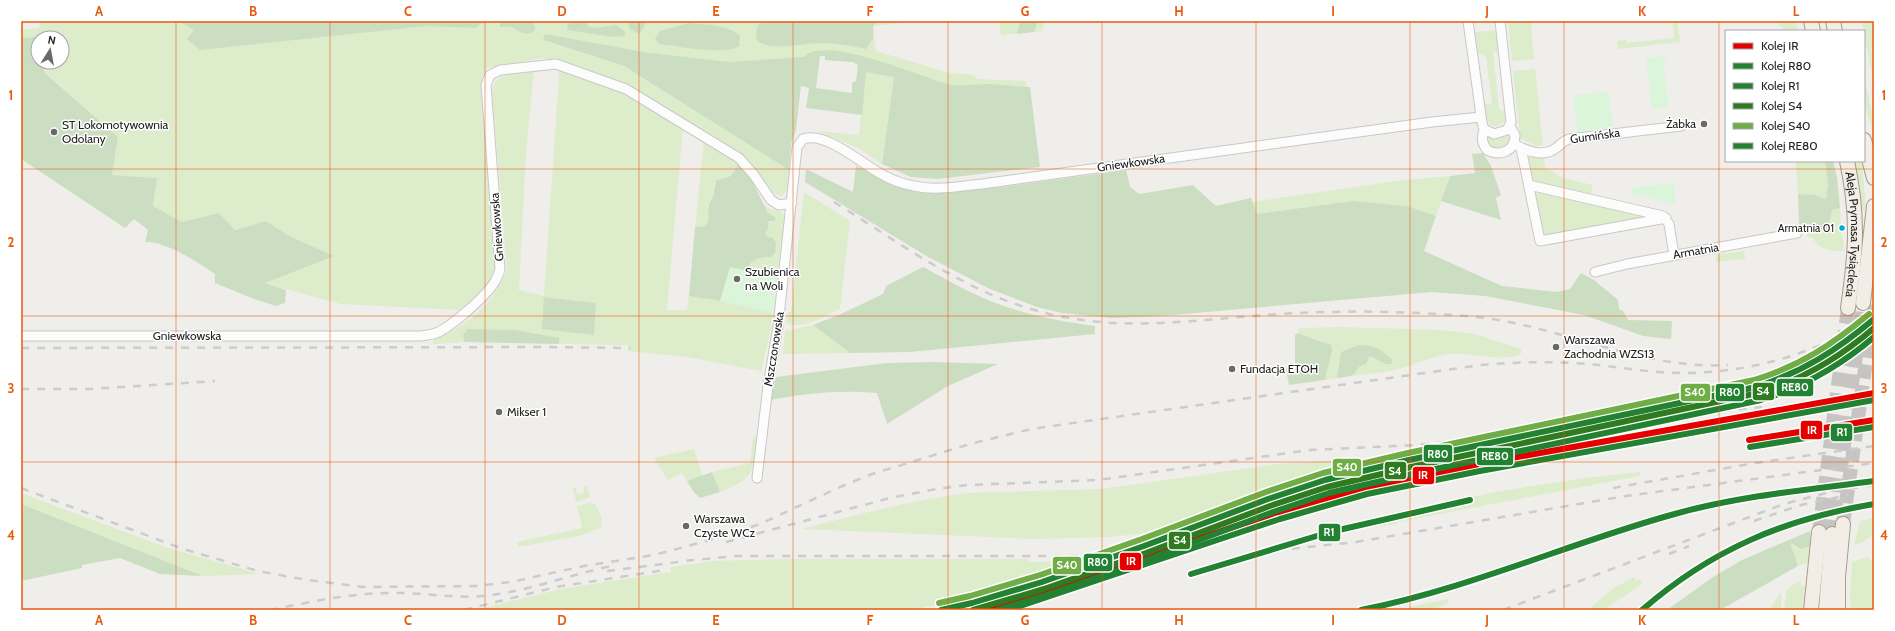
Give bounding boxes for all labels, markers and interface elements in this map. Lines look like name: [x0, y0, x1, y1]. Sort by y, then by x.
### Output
text: A: [95, 3, 104, 19]
text: B: [249, 3, 257, 19]
text: C: [404, 3, 412, 19]
text: D: [557, 3, 567, 19]
text: E: [712, 3, 720, 19]
text: F: [867, 3, 874, 19]
text: G: [1021, 3, 1030, 19]
text: H: [1174, 3, 1184, 19]
text: I: [1331, 3, 1335, 19]
text: J: [1484, 3, 1489, 19]
text: K: [1638, 3, 1647, 19]
text: L: [1793, 3, 1800, 19]
north arrow: [30, 30, 70, 70]
legend: [1725, 30, 1865, 162]
text: N: [47, 33, 57, 48]
text: Kolej IR: [1761, 38, 1799, 53]
text: Kolej R80: [1761, 58, 1811, 73]
text: Kolej R1: [1761, 78, 1799, 93]
text: 1: [9, 87, 13, 103]
text: 1: [1882, 87, 1886, 103]
text: Kolej S4: [1761, 98, 1802, 113]
place label: Żabka: [1666, 116, 1696, 131]
place label: ST Lokomotywownia Odolany: [62, 117, 169, 146]
text: Kolej S40: [1761, 118, 1810, 133]
marker: Żabka: [1699, 119, 1709, 129]
street label: Gumińska: [1569, 125, 1621, 146]
marker: ST Lokomotywownia Odolany: [49, 127, 59, 137]
text: Kolej RE80: [1761, 138, 1818, 153]
street label: Gniewkowska: [1096, 150, 1166, 175]
street label: Aleja Prymasa Tysiąclecia: [1842, 170, 1863, 299]
street label: Gniewkowska: [487, 192, 506, 262]
place label: Armatnia 01: [1778, 221, 1834, 235]
marker: Armatnia 01: [1837, 223, 1847, 233]
text: 2: [8, 234, 15, 250]
text: 2: [1881, 234, 1888, 250]
street label: Armatnia: [1672, 239, 1720, 262]
place label: Szubienica na Woli: [745, 264, 800, 293]
marker: Szubienica na Woli: [732, 274, 742, 284]
street label: Mszczonowska: [760, 310, 787, 387]
street label: Gniewkowska: [153, 328, 221, 343]
place label: Warszawa Zachodnia WZS13: [1564, 332, 1655, 361]
marker: Warszawa Zachodnia WZS13: [1551, 342, 1561, 352]
place label: Fundacja ETOH: [1240, 361, 1318, 376]
marker: Fundacja ETOH: [1227, 364, 1237, 374]
line badge: RE80: [1776, 378, 1814, 397]
text: 3: [7, 380, 15, 396]
text: RE80: [1781, 380, 1809, 394]
text: 3: [1880, 380, 1888, 396]
line badge: S4: [1752, 382, 1775, 401]
line badge: S40: [1680, 383, 1711, 402]
line badge: R80: [1715, 383, 1745, 402]
text: S4: [1756, 384, 1770, 398]
text: S40: [1685, 385, 1706, 399]
text: R80: [1719, 385, 1741, 399]
place label: Mikser 1: [507, 404, 546, 419]
marker: Mikser 1: [494, 407, 504, 417]
line badge: IR: [1800, 420, 1823, 440]
text: IR: [1807, 423, 1817, 437]
line badge: R1: [1830, 423, 1853, 442]
text: R1: [1837, 425, 1847, 439]
line badge: R80: [1423, 444, 1453, 463]
text: R80: [1427, 447, 1449, 461]
line badge: RE80: [1476, 447, 1514, 466]
text: RE80: [1481, 449, 1509, 463]
line badge: S40: [1332, 458, 1362, 477]
text: S40: [1337, 460, 1358, 474]
line badge: S4: [1384, 461, 1407, 480]
text: S4: [1388, 464, 1402, 478]
line badge: IR: [1412, 466, 1435, 485]
text: IR: [1418, 468, 1428, 482]
place label: Warszawa Czyste WCz: [694, 511, 756, 540]
marker: Warszawa Czyste WCz: [681, 521, 691, 531]
line badge: R1: [1318, 523, 1341, 542]
text: R1: [1324, 525, 1334, 539]
text: 4: [7, 527, 15, 543]
text: 4: [1880, 527, 1888, 543]
line badge: S4: [1168, 531, 1191, 550]
text: S4: [1173, 533, 1187, 547]
line badge: IR: [1119, 552, 1142, 571]
line badge: R80: [1083, 553, 1113, 572]
text: IR: [1126, 554, 1136, 568]
text: R80: [1087, 555, 1109, 569]
line badge: S40: [1052, 556, 1082, 575]
text: S40: [1057, 558, 1078, 572]
text: A: [95, 612, 104, 628]
text: B: [249, 612, 257, 628]
text: C: [404, 612, 412, 628]
text: D: [557, 612, 567, 628]
text: E: [712, 612, 720, 628]
text: F: [867, 612, 874, 628]
text: G: [1021, 612, 1030, 628]
text: H: [1174, 612, 1184, 628]
text: I: [1331, 612, 1335, 628]
text: J: [1484, 612, 1489, 628]
text: K: [1638, 612, 1647, 628]
text: L: [1793, 612, 1800, 628]

